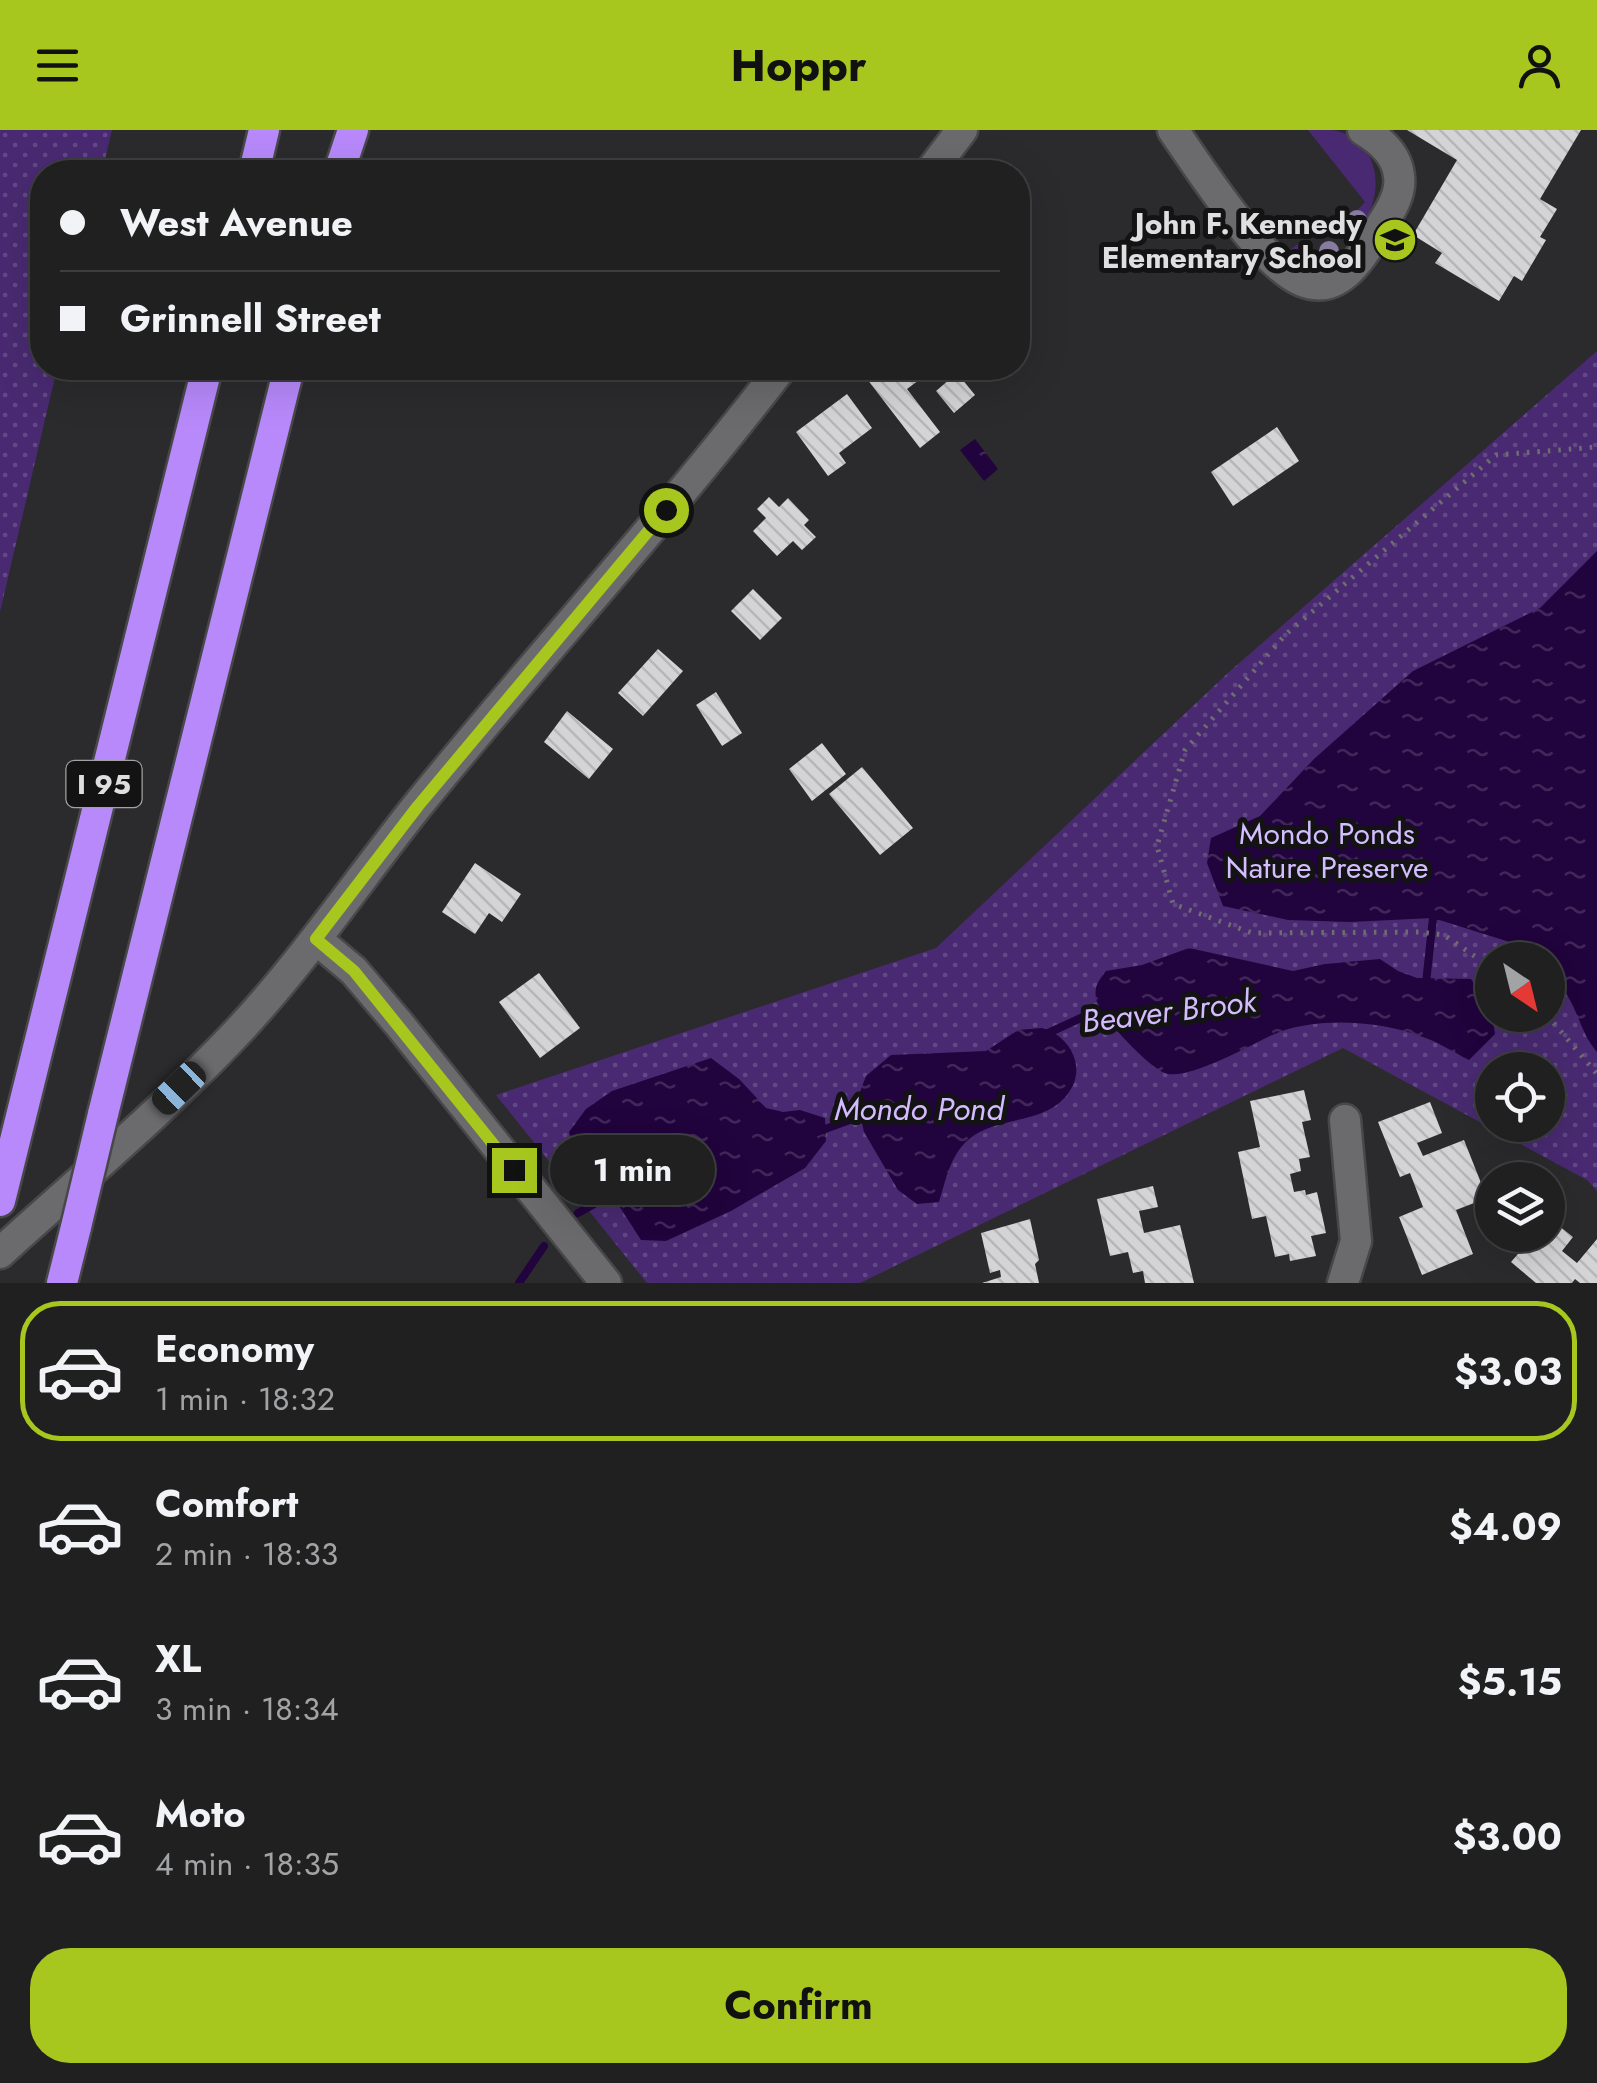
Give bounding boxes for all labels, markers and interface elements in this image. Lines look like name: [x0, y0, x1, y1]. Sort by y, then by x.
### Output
text: Hoppr: [731, 33, 866, 98]
icon: menu: [30, 38, 85, 93]
icon: person: [1512, 38, 1567, 93]
text: West Avenue: [120, 195, 353, 250]
place label: John F. Kennedy Elementary School: [1102, 202, 1362, 279]
school or university icon: John F. Kennedy Elementary School: [1372, 217, 1418, 263]
text: Grinnell Street: [120, 291, 381, 346]
route start: [644, 488, 689, 533]
road number: I 95: [66, 761, 142, 807]
park label: Mondo Ponds Nature Preserve: [1226, 812, 1428, 889]
north arrow: [1475, 942, 1565, 1032]
map controls: [1475, 942, 1565, 1252]
water label: Beaver Brook: [1079, 977, 1260, 1045]
button: locate: [1475, 1052, 1565, 1142]
car: [147, 1056, 211, 1120]
water label: Mondo Pond: [834, 1086, 1005, 1132]
callout: 1 min: [549, 1135, 714, 1205]
text: 1 min: [593, 1147, 672, 1193]
route end: [492, 1148, 537, 1193]
button: layers: [1475, 1162, 1565, 1252]
text: Economy: [155, 1321, 314, 1376]
icon: car: [35, 1326, 125, 1416]
text: $3.03: [1454, 1344, 1562, 1399]
text: 1 min · 18:32: [155, 1376, 335, 1422]
text: Comfort: [155, 1476, 298, 1531]
icon: car: [35, 1481, 125, 1571]
text: $4.09: [1449, 1499, 1562, 1554]
text: 2 min · 18:33: [155, 1531, 338, 1577]
text: XL: [155, 1631, 201, 1686]
icon: car: [35, 1636, 125, 1726]
text: $5.15: [1458, 1654, 1562, 1709]
text: 3 min · 18:34: [155, 1686, 339, 1732]
text: Moto: [155, 1786, 246, 1841]
icon: car: [35, 1791, 125, 1881]
text: $3.00: [1453, 1809, 1562, 1864]
text: 4 min · 18:35: [155, 1841, 339, 1887]
button: Confirm: [30, 1948, 1567, 2063]

